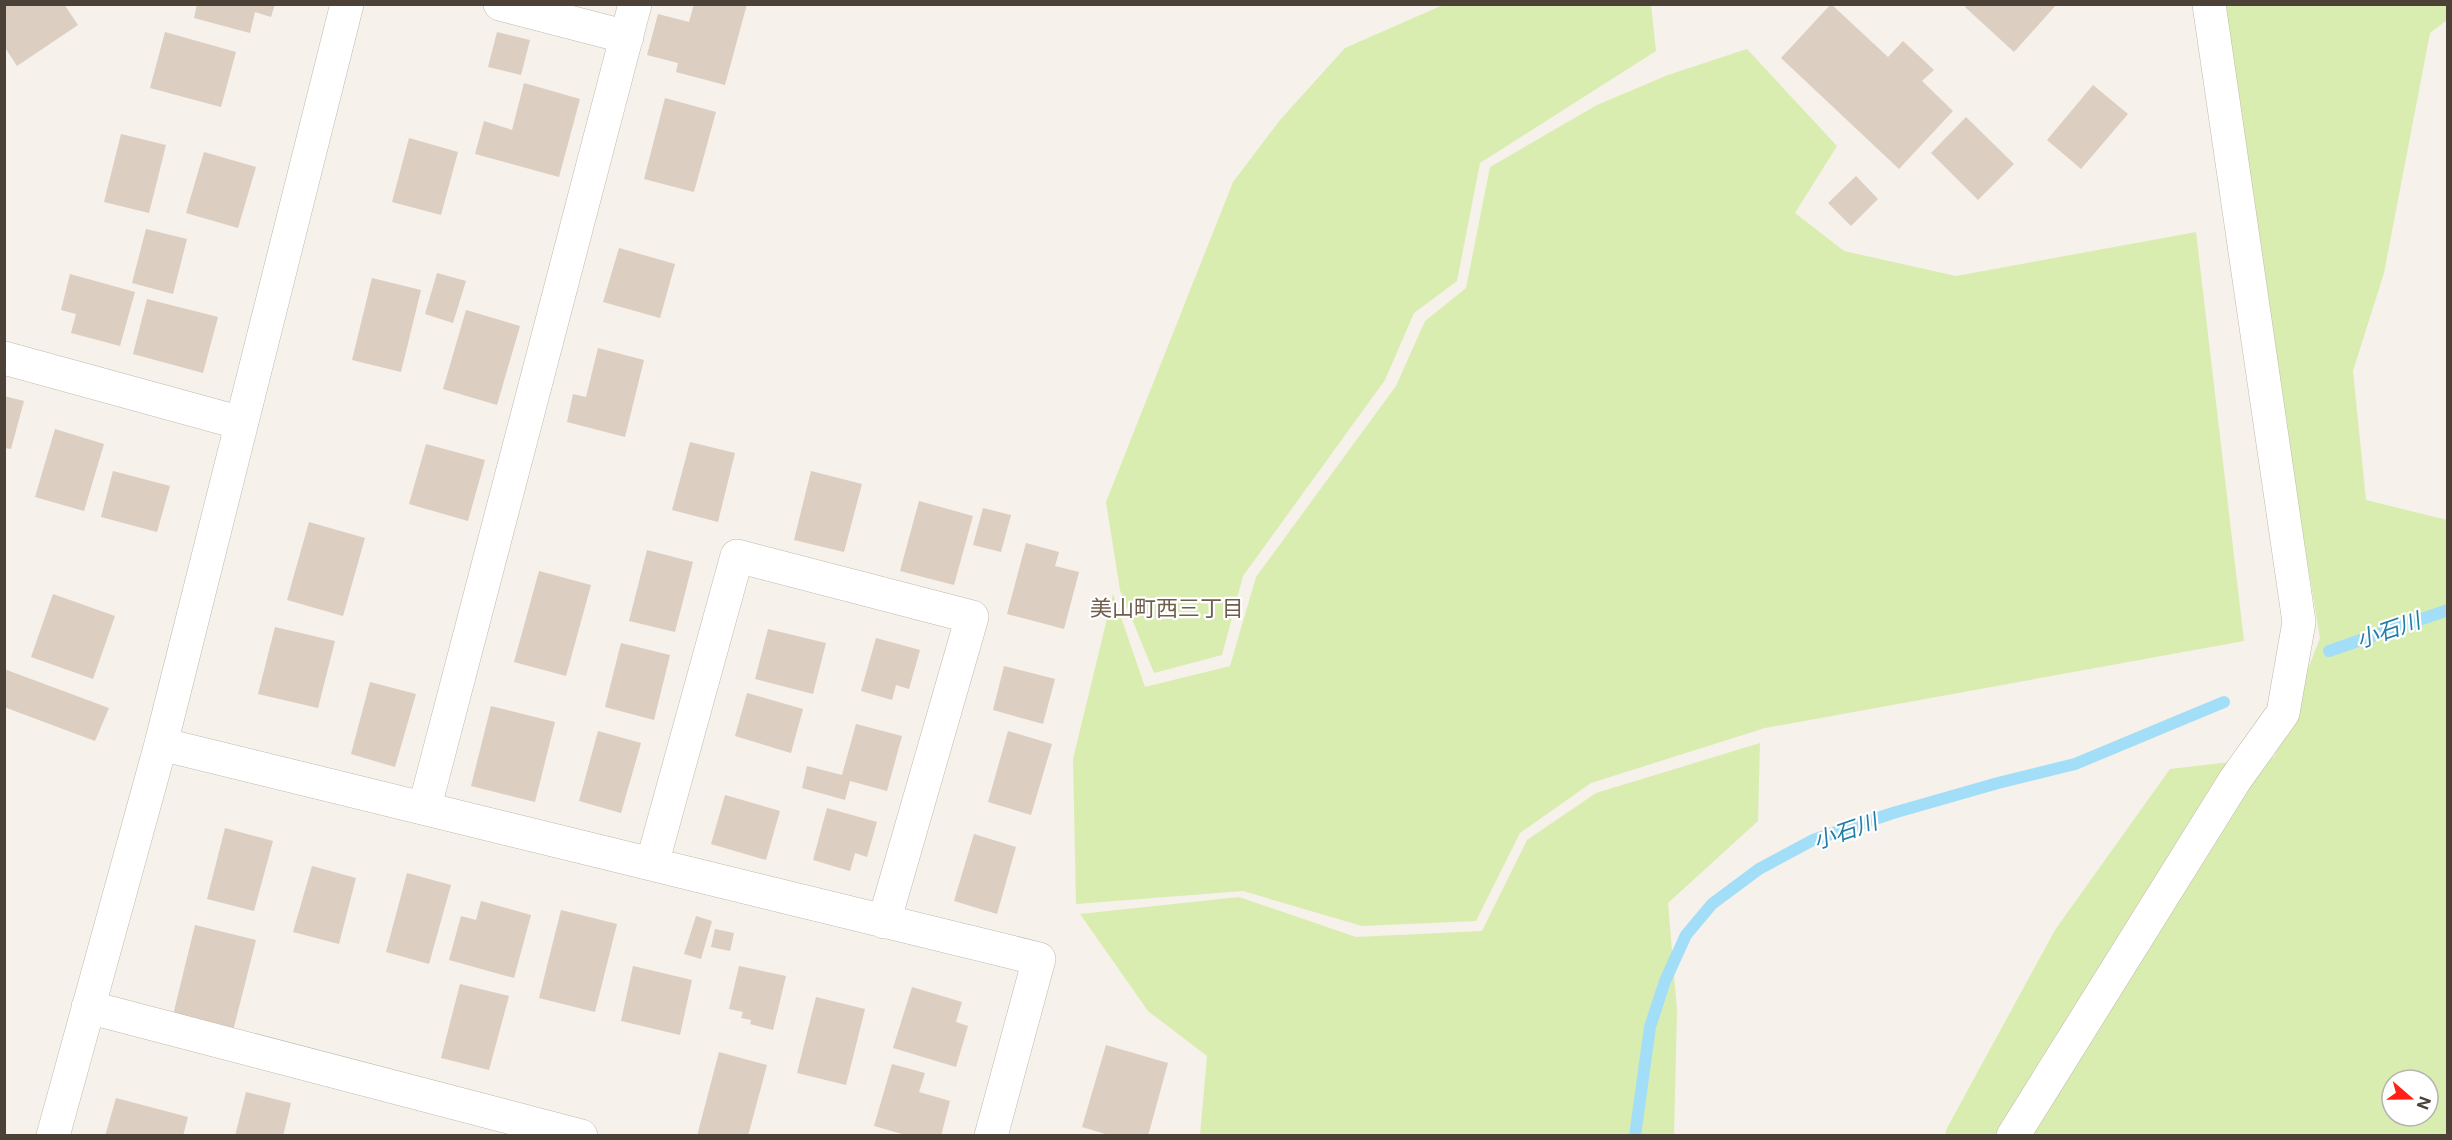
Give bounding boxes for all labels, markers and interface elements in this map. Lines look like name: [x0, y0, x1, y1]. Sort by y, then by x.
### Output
district label: 美山町西三丁目: [1090, 595, 1244, 621]
water label: 小石川: [2353, 606, 2425, 653]
water label: 小石川: [1810, 807, 1882, 854]
north arrow: [2380, 1068, 2440, 1128]
text: N: [2413, 1094, 2436, 1112]

